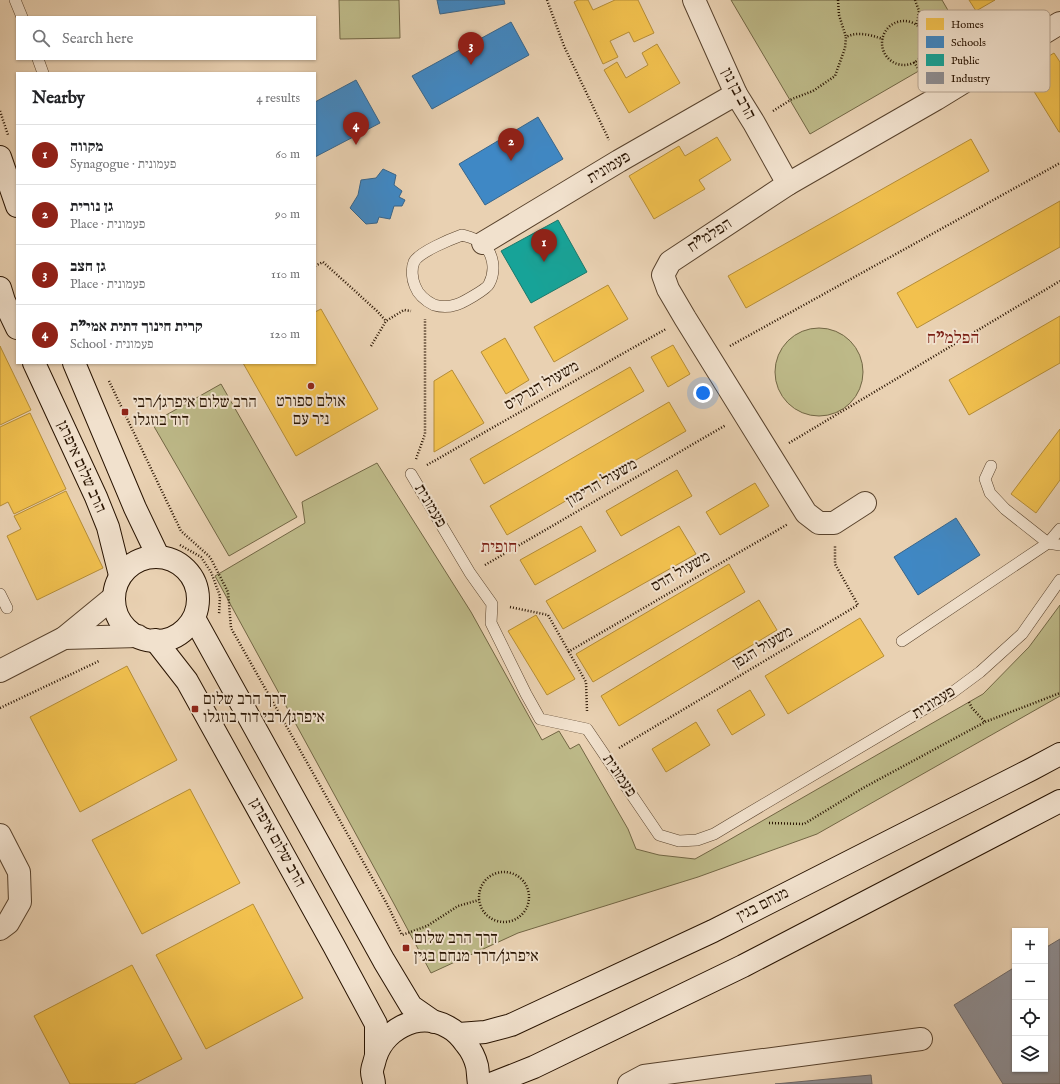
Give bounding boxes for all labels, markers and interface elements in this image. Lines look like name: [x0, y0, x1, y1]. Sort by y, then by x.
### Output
legend: [918, 10, 1050, 92]
search box: [16, 16, 316, 60]
text: Homes: [951, 18, 984, 32]
icon: search: [30, 27, 52, 49]
text: Search here: [62, 29, 133, 48]
pin: 3: [458, 32, 484, 65]
text: Schools: [951, 36, 986, 50]
text: Public: [951, 54, 980, 68]
street label: הרב בן נון: [716, 65, 760, 123]
text: Industry: [951, 72, 991, 86]
text: Nearby: [32, 88, 85, 109]
text: 4 results: [256, 90, 300, 107]
pin: 4: [343, 112, 369, 145]
pin: 2: [498, 128, 524, 161]
text: מקווה: [70, 137, 103, 156]
text: 1: [43, 146, 47, 163]
text: 60 m: [275, 146, 300, 163]
street label: פעמונית: [584, 147, 634, 189]
text: Synagogue · פעמונית: [70, 156, 176, 173]
text: גן נורית: [70, 197, 114, 216]
text: 2: [42, 206, 48, 223]
text: 90 m: [275, 206, 300, 223]
street label: הפלמ"ח: [684, 214, 736, 258]
text: Place · פעמונית: [70, 216, 145, 233]
pin: 1: [531, 229, 557, 262]
text: גן חצב: [70, 257, 106, 276]
text: 3: [43, 266, 47, 283]
text: 110 m: [271, 266, 300, 283]
text: Place · פעמונית: [70, 276, 145, 293]
text: קרית חינוך דתית אמי"ת: [70, 317, 203, 336]
text: 4: [42, 326, 48, 343]
text: 120 m: [270, 326, 300, 343]
district label: הפלמ"ח: [927, 328, 979, 349]
text: School · פעמונית: [70, 336, 154, 353]
street label: משעול הנרקיס: [501, 357, 583, 415]
marker: אולם ספורט ניר עם: [306, 381, 316, 391]
your location: [693, 383, 713, 403]
place label: אולם ספורט ניר עם: [276, 392, 346, 430]
place label: הרב שלום איפרגן/רבי דוד בוזגלו: [133, 393, 257, 431]
marker: הרב שלום איפרגן/רבי דוד בוזגלו: [120, 407, 130, 417]
street label: הרב שלום איפרגן: [52, 418, 110, 516]
street label: משעול הרימון: [563, 455, 641, 511]
street label: פעמונית: [409, 481, 451, 531]
district label: חופית: [481, 537, 517, 558]
street label: משעול הדס: [648, 547, 714, 597]
street label: משעול הגפן: [729, 622, 797, 674]
street label: פעמונית: [909, 682, 959, 724]
place label: דרך הרב שלום איפרגן/רבי דוד בוזגלו: [203, 690, 325, 728]
marker: דרך הרב שלום איפרגן/רבי דוד בוזגלו: [190, 704, 200, 714]
street label: פעמונית: [597, 751, 641, 801]
street label: הרב שלום איפרגן: [244, 795, 310, 891]
street label: מנחם בגין: [734, 883, 792, 927]
map controls: [1012, 928, 1048, 1072]
button: +: [1012, 928, 1048, 964]
place label: דרך הרב שלום איפרגן/דרך מנחם בגין: [414, 929, 539, 967]
marker: דרך הרב שלום איפרגן/דרך מנחם בגין: [401, 943, 411, 953]
button: −: [1012, 964, 1048, 1000]
button: locate: [1012, 1000, 1048, 1036]
button: layers: [1012, 1036, 1048, 1072]

